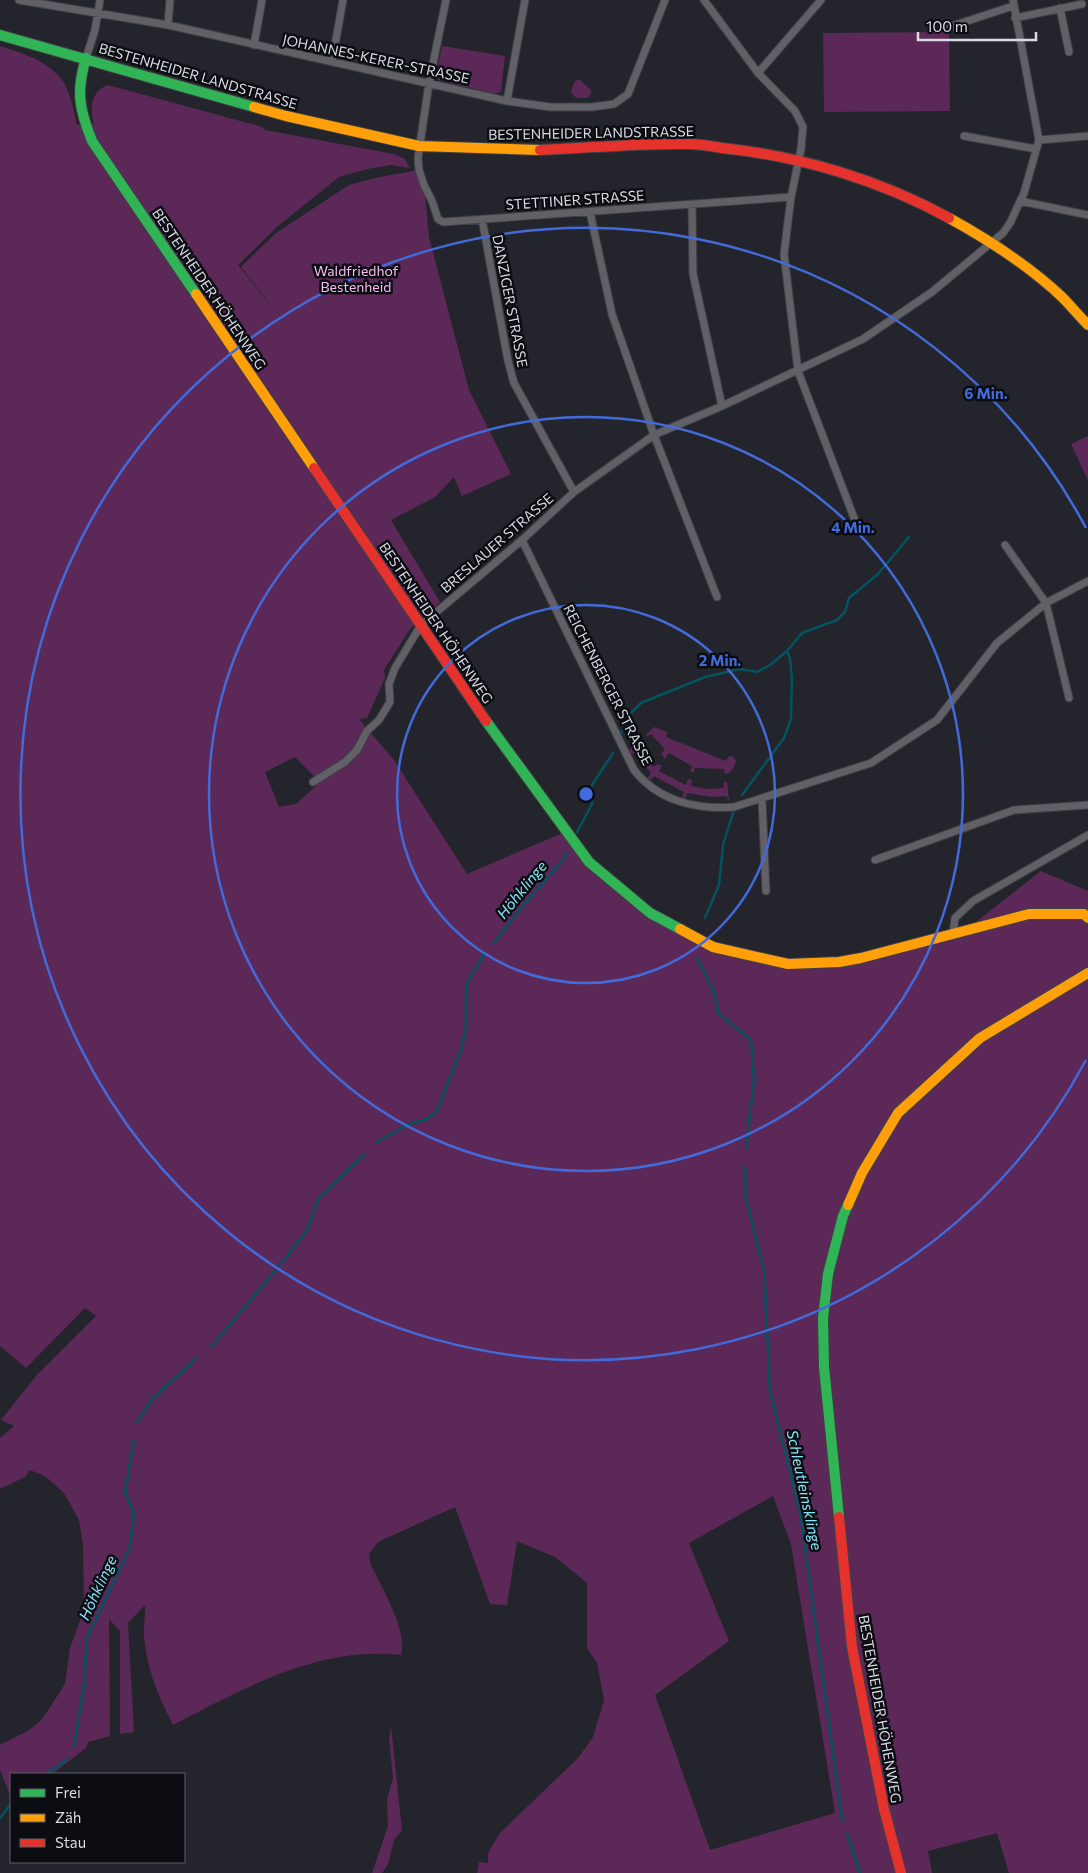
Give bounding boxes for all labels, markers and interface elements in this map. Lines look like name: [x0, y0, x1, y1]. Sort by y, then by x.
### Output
scale bar: [918, 10, 1036, 42]
text: 100 m: [926, 17, 968, 35]
street label: JOHANNES-KERER-STRASSE: [281, 30, 471, 87]
street label: BESTENHEIDER LANDSTRASSE: [97, 39, 299, 112]
street label: BESTENHEIDER LANDSTRASSE: [488, 122, 694, 143]
street label: STETTINER STRASSE: [505, 186, 645, 213]
street label: BESTENHEIDER HÖHENWEG: [149, 205, 270, 373]
street label: DANZIGER STRASSE: [489, 233, 532, 369]
park label: Waldfriedhof Bestenheid: [314, 262, 399, 295]
text: 6 Min.: [964, 384, 1008, 402]
street label: BRESLAUER STRASSE: [437, 489, 556, 596]
text: 4 Min.: [831, 518, 875, 536]
street label: BESTENHEIDER HÖHENWEG: [376, 539, 497, 707]
street label: REICHENBERGER STRASSE: [560, 601, 657, 768]
text: 2 Min.: [699, 651, 741, 669]
centre of rings: [577, 785, 595, 803]
water label: Höhklinge: [492, 857, 550, 922]
water label: Schleutleinsklinge: [783, 1428, 827, 1552]
water label: Höhklinge: [74, 1552, 120, 1623]
street label: BESTENHEIDER HÖHENWEG: [856, 1614, 905, 1804]
legend: [10, 1773, 185, 1863]
text: Frei: [55, 1783, 81, 1801]
text: Zäh: [55, 1808, 81, 1826]
text: Stau: [55, 1833, 86, 1851]

